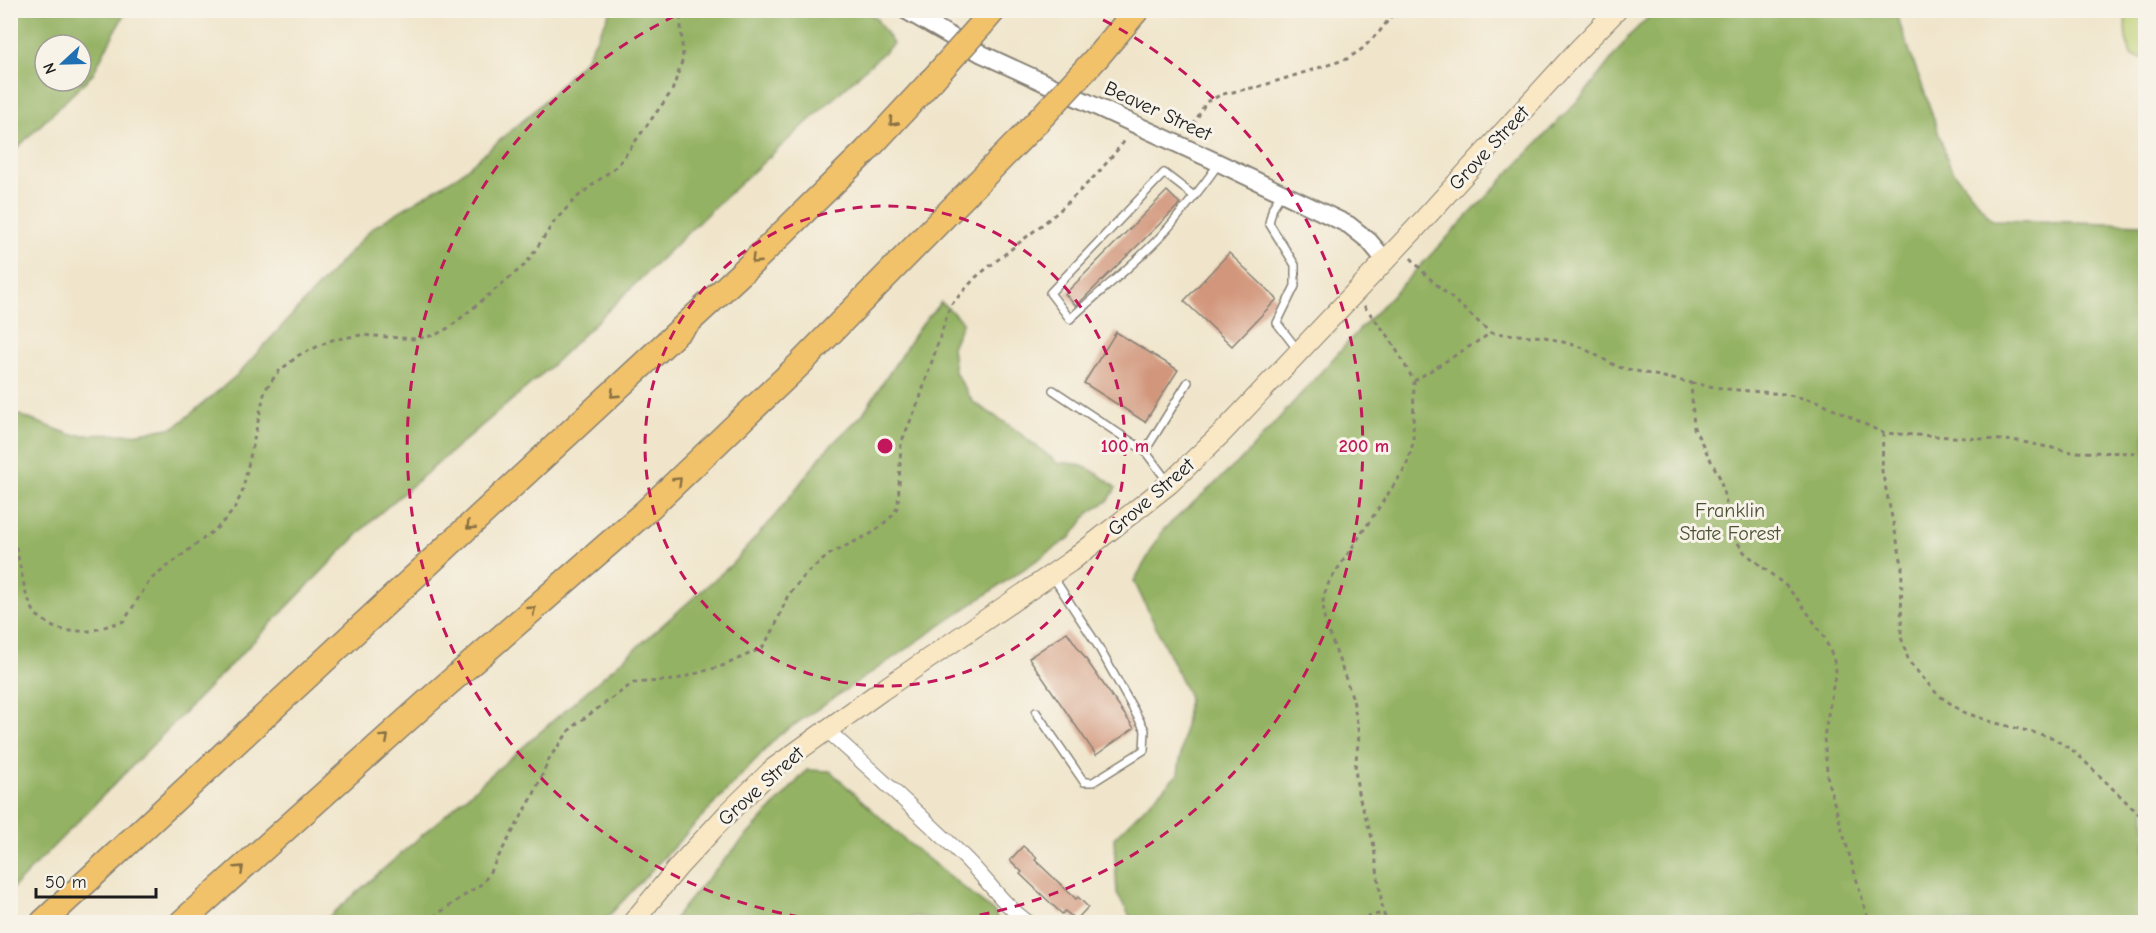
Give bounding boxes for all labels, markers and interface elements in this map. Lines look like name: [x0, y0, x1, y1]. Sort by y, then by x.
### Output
north arrow: [33, 33, 93, 93]
text: N: [40, 60, 60, 76]
street label: Beaver Street: [1101, 76, 1216, 146]
street label: Grove Street: [1444, 100, 1535, 195]
one-way arrow: [889, 115, 900, 126]
one-way arrow: [752, 253, 762, 264]
one-way arrow: [610, 387, 620, 398]
centre of rings: [875, 436, 895, 456]
text: 100 m: [1101, 436, 1149, 457]
text: 200 m: [1339, 436, 1389, 457]
street label: Grove Street: [1103, 452, 1200, 541]
one-way arrow: [671, 477, 682, 488]
park label: Franklin State Forest: [1680, 499, 1782, 545]
one-way arrow: [467, 519, 477, 530]
one-way arrow: [525, 606, 536, 617]
one-way arrow: [379, 734, 389, 745]
street label: Grove Street: [714, 741, 809, 830]
scale bar: [36, 861, 156, 899]
one-way arrow: [233, 865, 244, 876]
text: 50 m: [45, 872, 87, 893]

